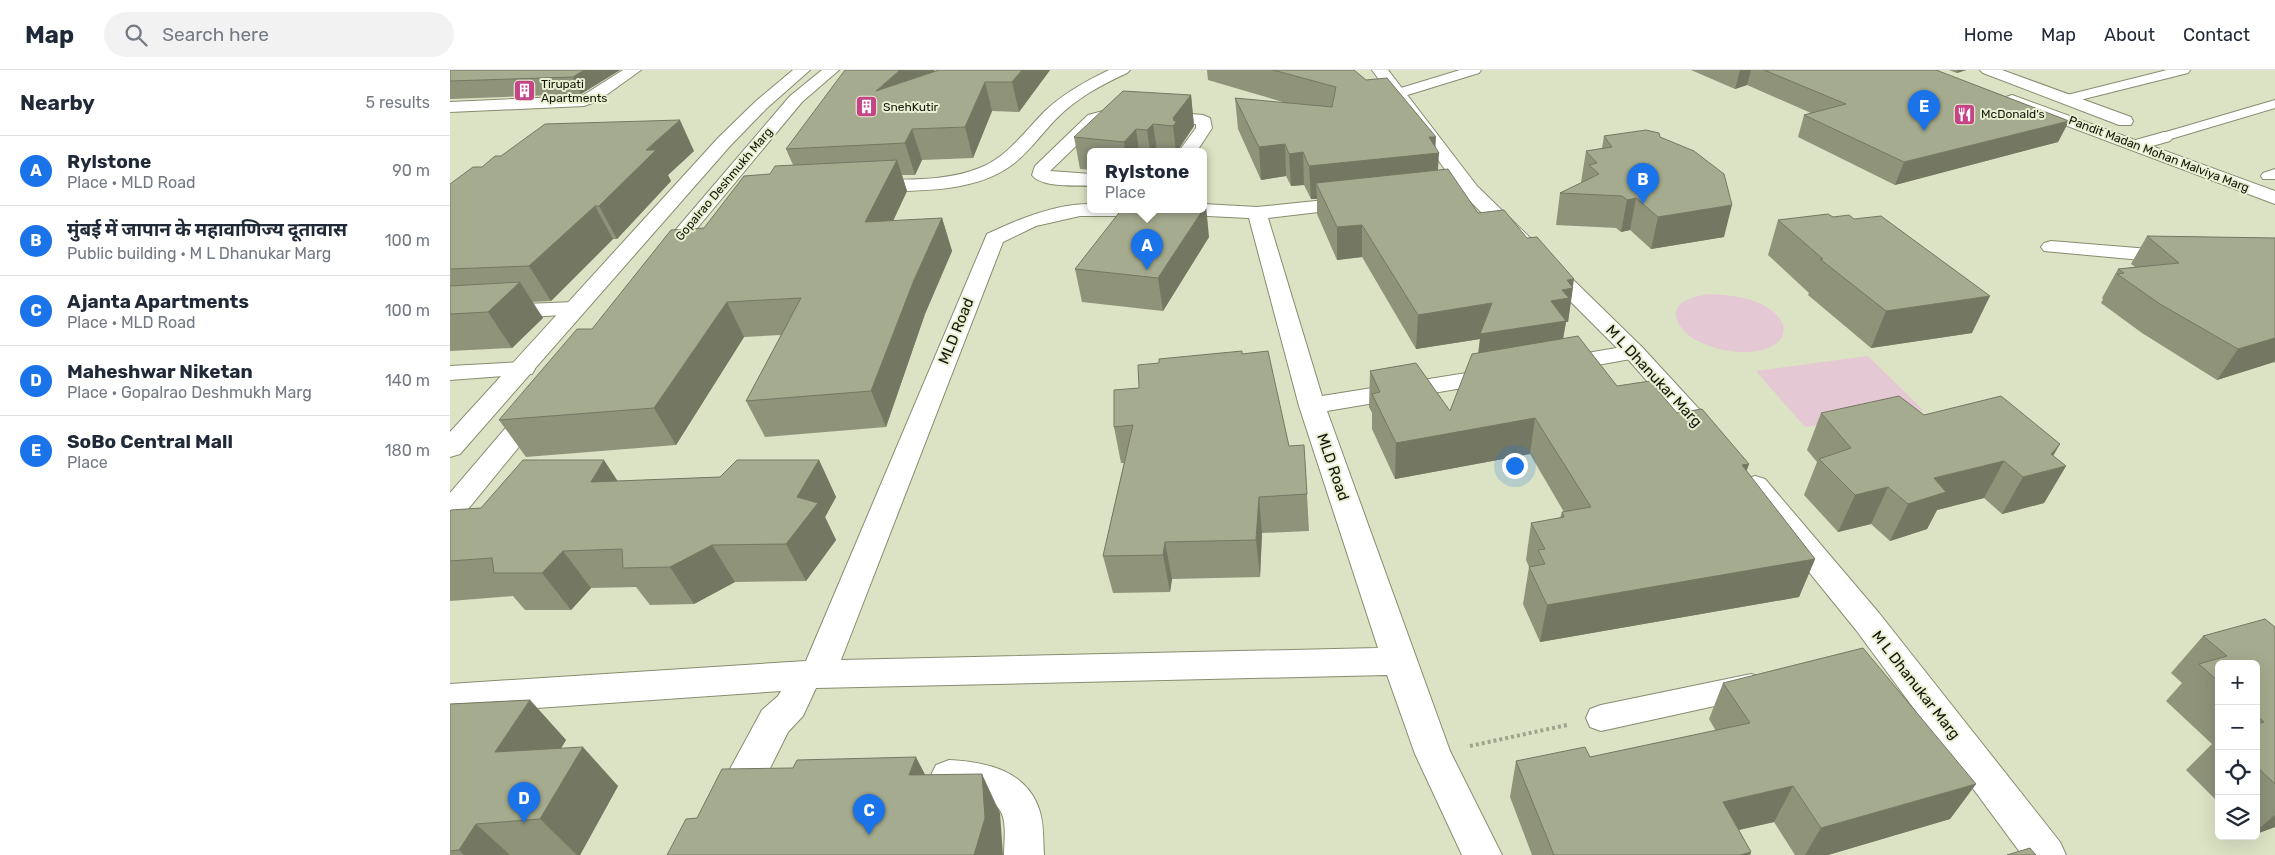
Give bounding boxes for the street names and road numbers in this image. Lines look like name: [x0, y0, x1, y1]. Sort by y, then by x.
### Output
street label: Pandit Madan Mohan Malviya Marg: [2067, 113, 2251, 195]
street label: Gopalrao Deshmukh Marg: [673, 125, 775, 243]
street label: MLD Road: [935, 295, 977, 367]
street label: M L Dhanukar Marg: [1602, 321, 1706, 431]
street label: MLD Road: [1313, 431, 1353, 503]
street label: M L Dhanukar Marg: [1868, 627, 1964, 743]

